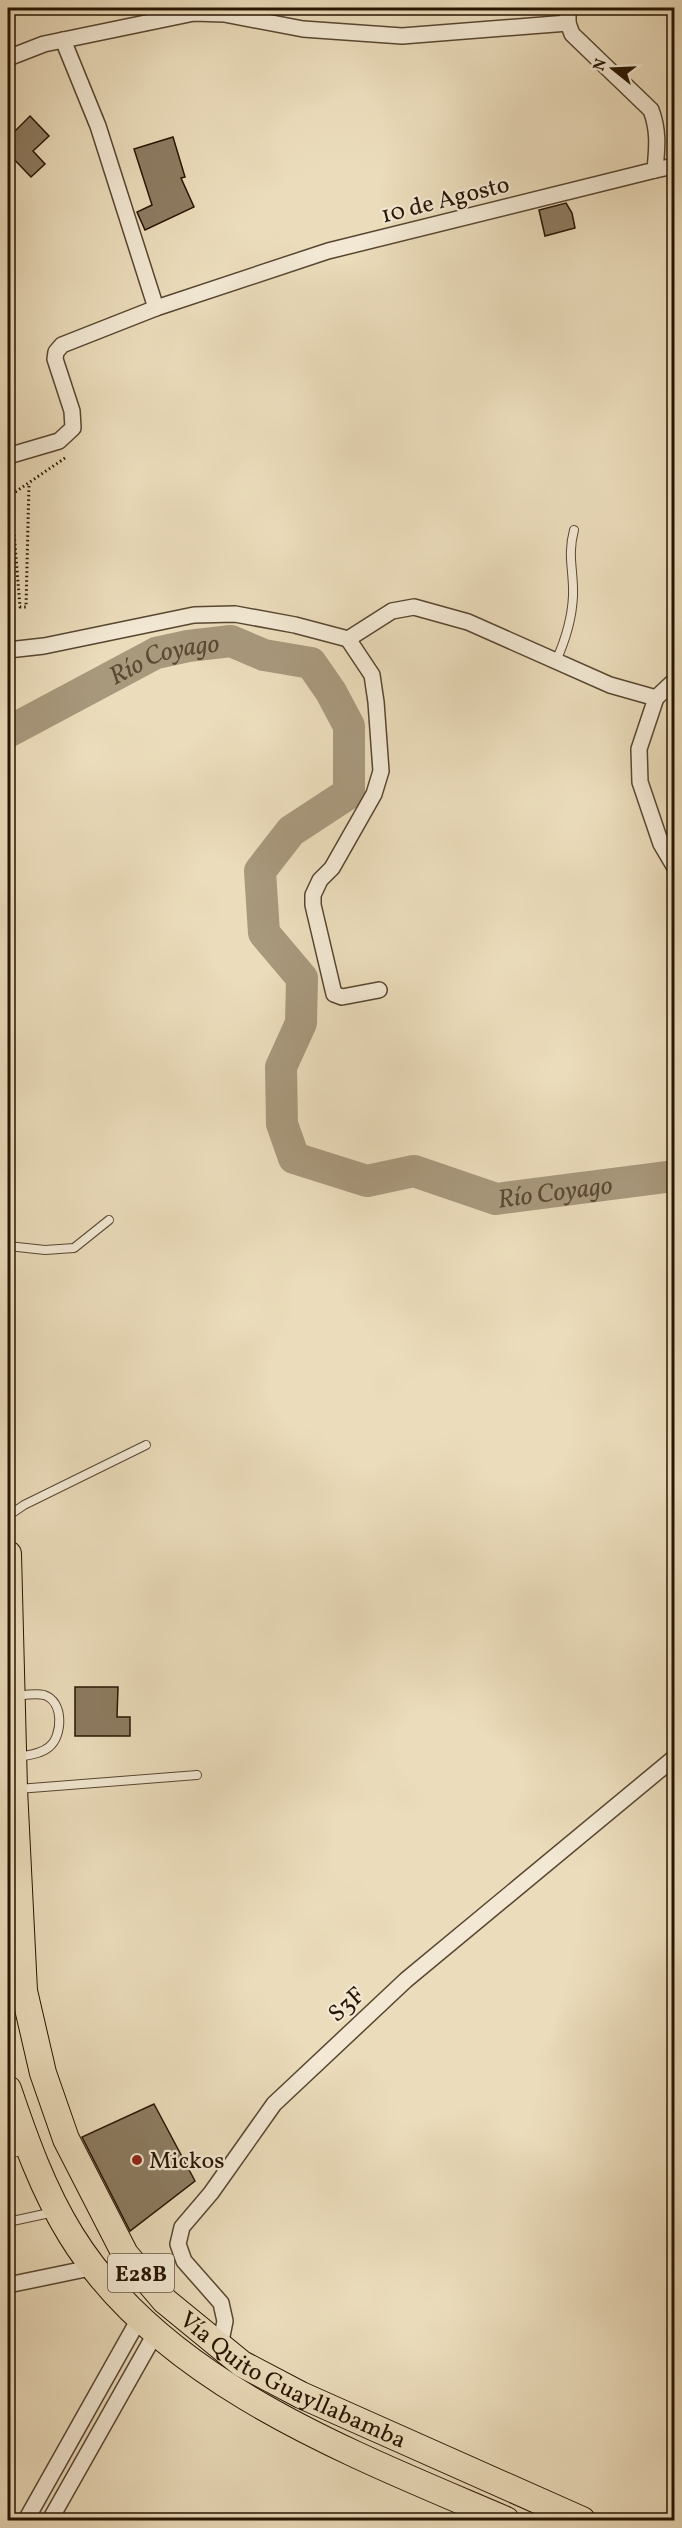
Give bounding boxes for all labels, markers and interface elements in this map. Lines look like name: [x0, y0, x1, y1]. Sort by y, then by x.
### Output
north arrow: [583, 39, 643, 99]
text: N: [588, 56, 613, 74]
street label: 10 de Agosto: [378, 169, 513, 233]
water label: Río Coyago: [103, 626, 221, 695]
water label: Río Coyago: [496, 1168, 615, 1219]
street label: S3F: [321, 1980, 373, 2031]
place label: Mickos: [149, 2145, 224, 2179]
marker: Mickos: [130, 2153, 144, 2167]
road number: E28B: [108, 2254, 174, 2292]
street label: Vía Quito Guayllabamba: [171, 2304, 411, 2459]

